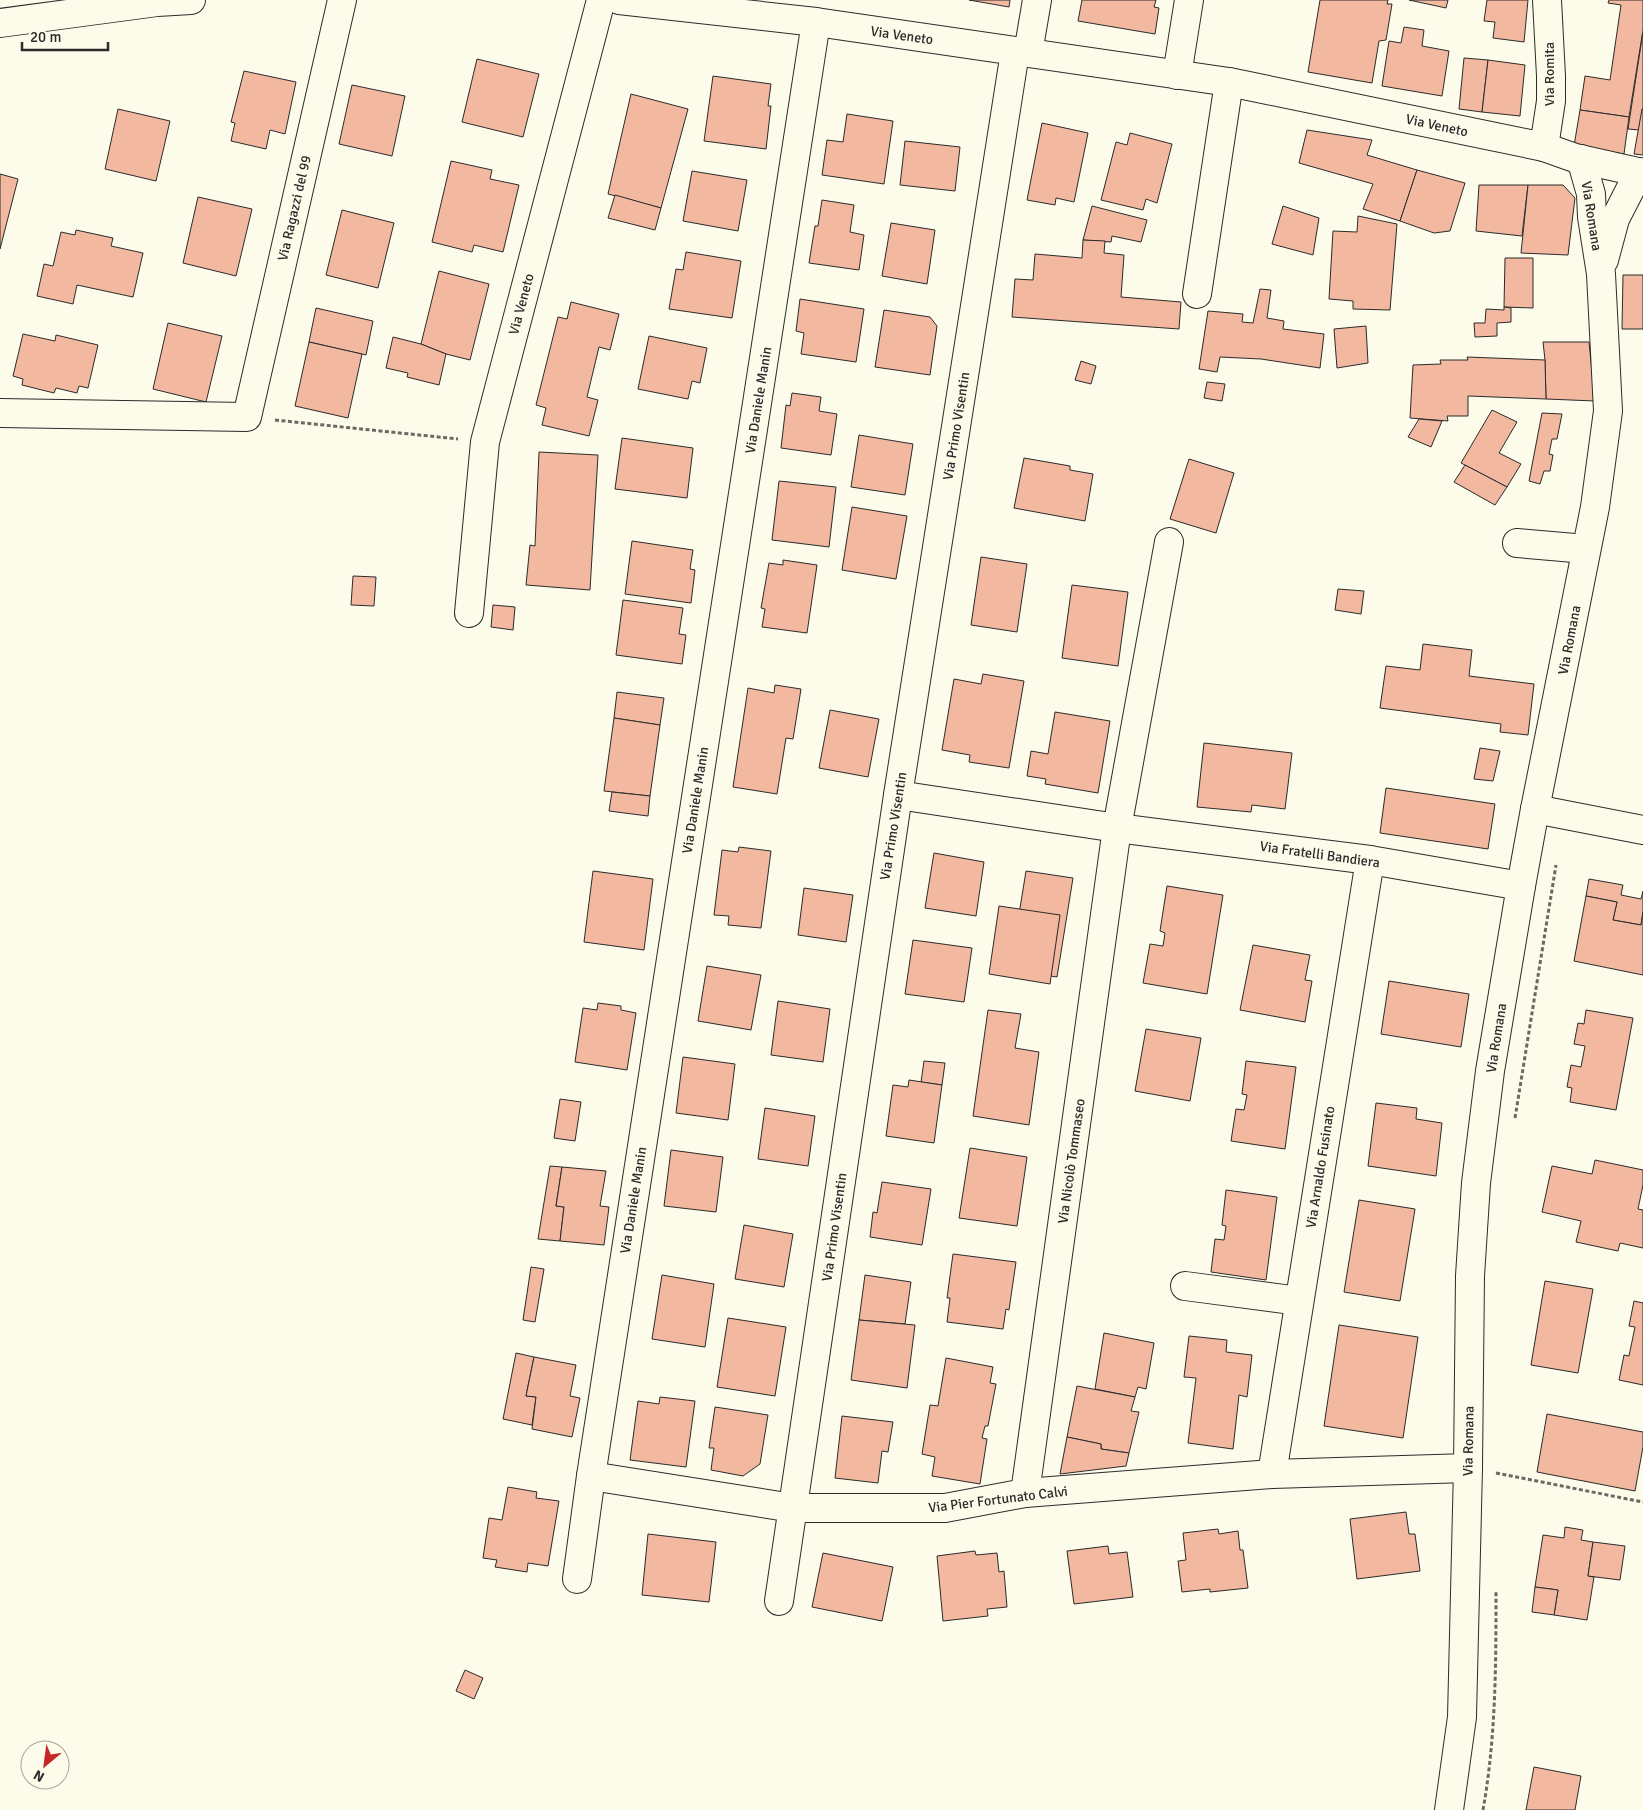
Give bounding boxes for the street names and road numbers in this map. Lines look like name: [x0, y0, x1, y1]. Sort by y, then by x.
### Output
street label: Via Veneto: [870, 23, 934, 48]
street label: Via Romita: [1541, 42, 1558, 106]
street label: Via Veneto: [1404, 111, 1470, 140]
street label: Via Ragazzi del 99: [274, 154, 315, 263]
street label: Via Romana: [1578, 180, 1605, 252]
street label: Via Veneto: [505, 271, 538, 337]
street label: Via Daniele Manin: [742, 345, 775, 455]
street label: Via Primo Visentin: [940, 371, 973, 481]
street label: Via Romana: [1554, 604, 1585, 676]
street label: Via Daniele Manin: [679, 745, 712, 855]
street label: Via Primo Visentin: [877, 771, 910, 881]
street label: Via Fratelli Bandiera: [1259, 838, 1381, 871]
street label: Via Romana: [1483, 1002, 1510, 1074]
street label: Via Nicolò Tommaseo: [1054, 1097, 1089, 1225]
street label: Via Arnaldo Fusinato: [1302, 1105, 1339, 1229]
street label: Via Daniele Manin: [617, 1145, 650, 1255]
street label: Via Primo Visentin: [818, 1172, 851, 1282]
street label: Via Romana: [1459, 1406, 1478, 1476]
street label: Via Pier Fortunato Calvi: [927, 1483, 1069, 1516]

